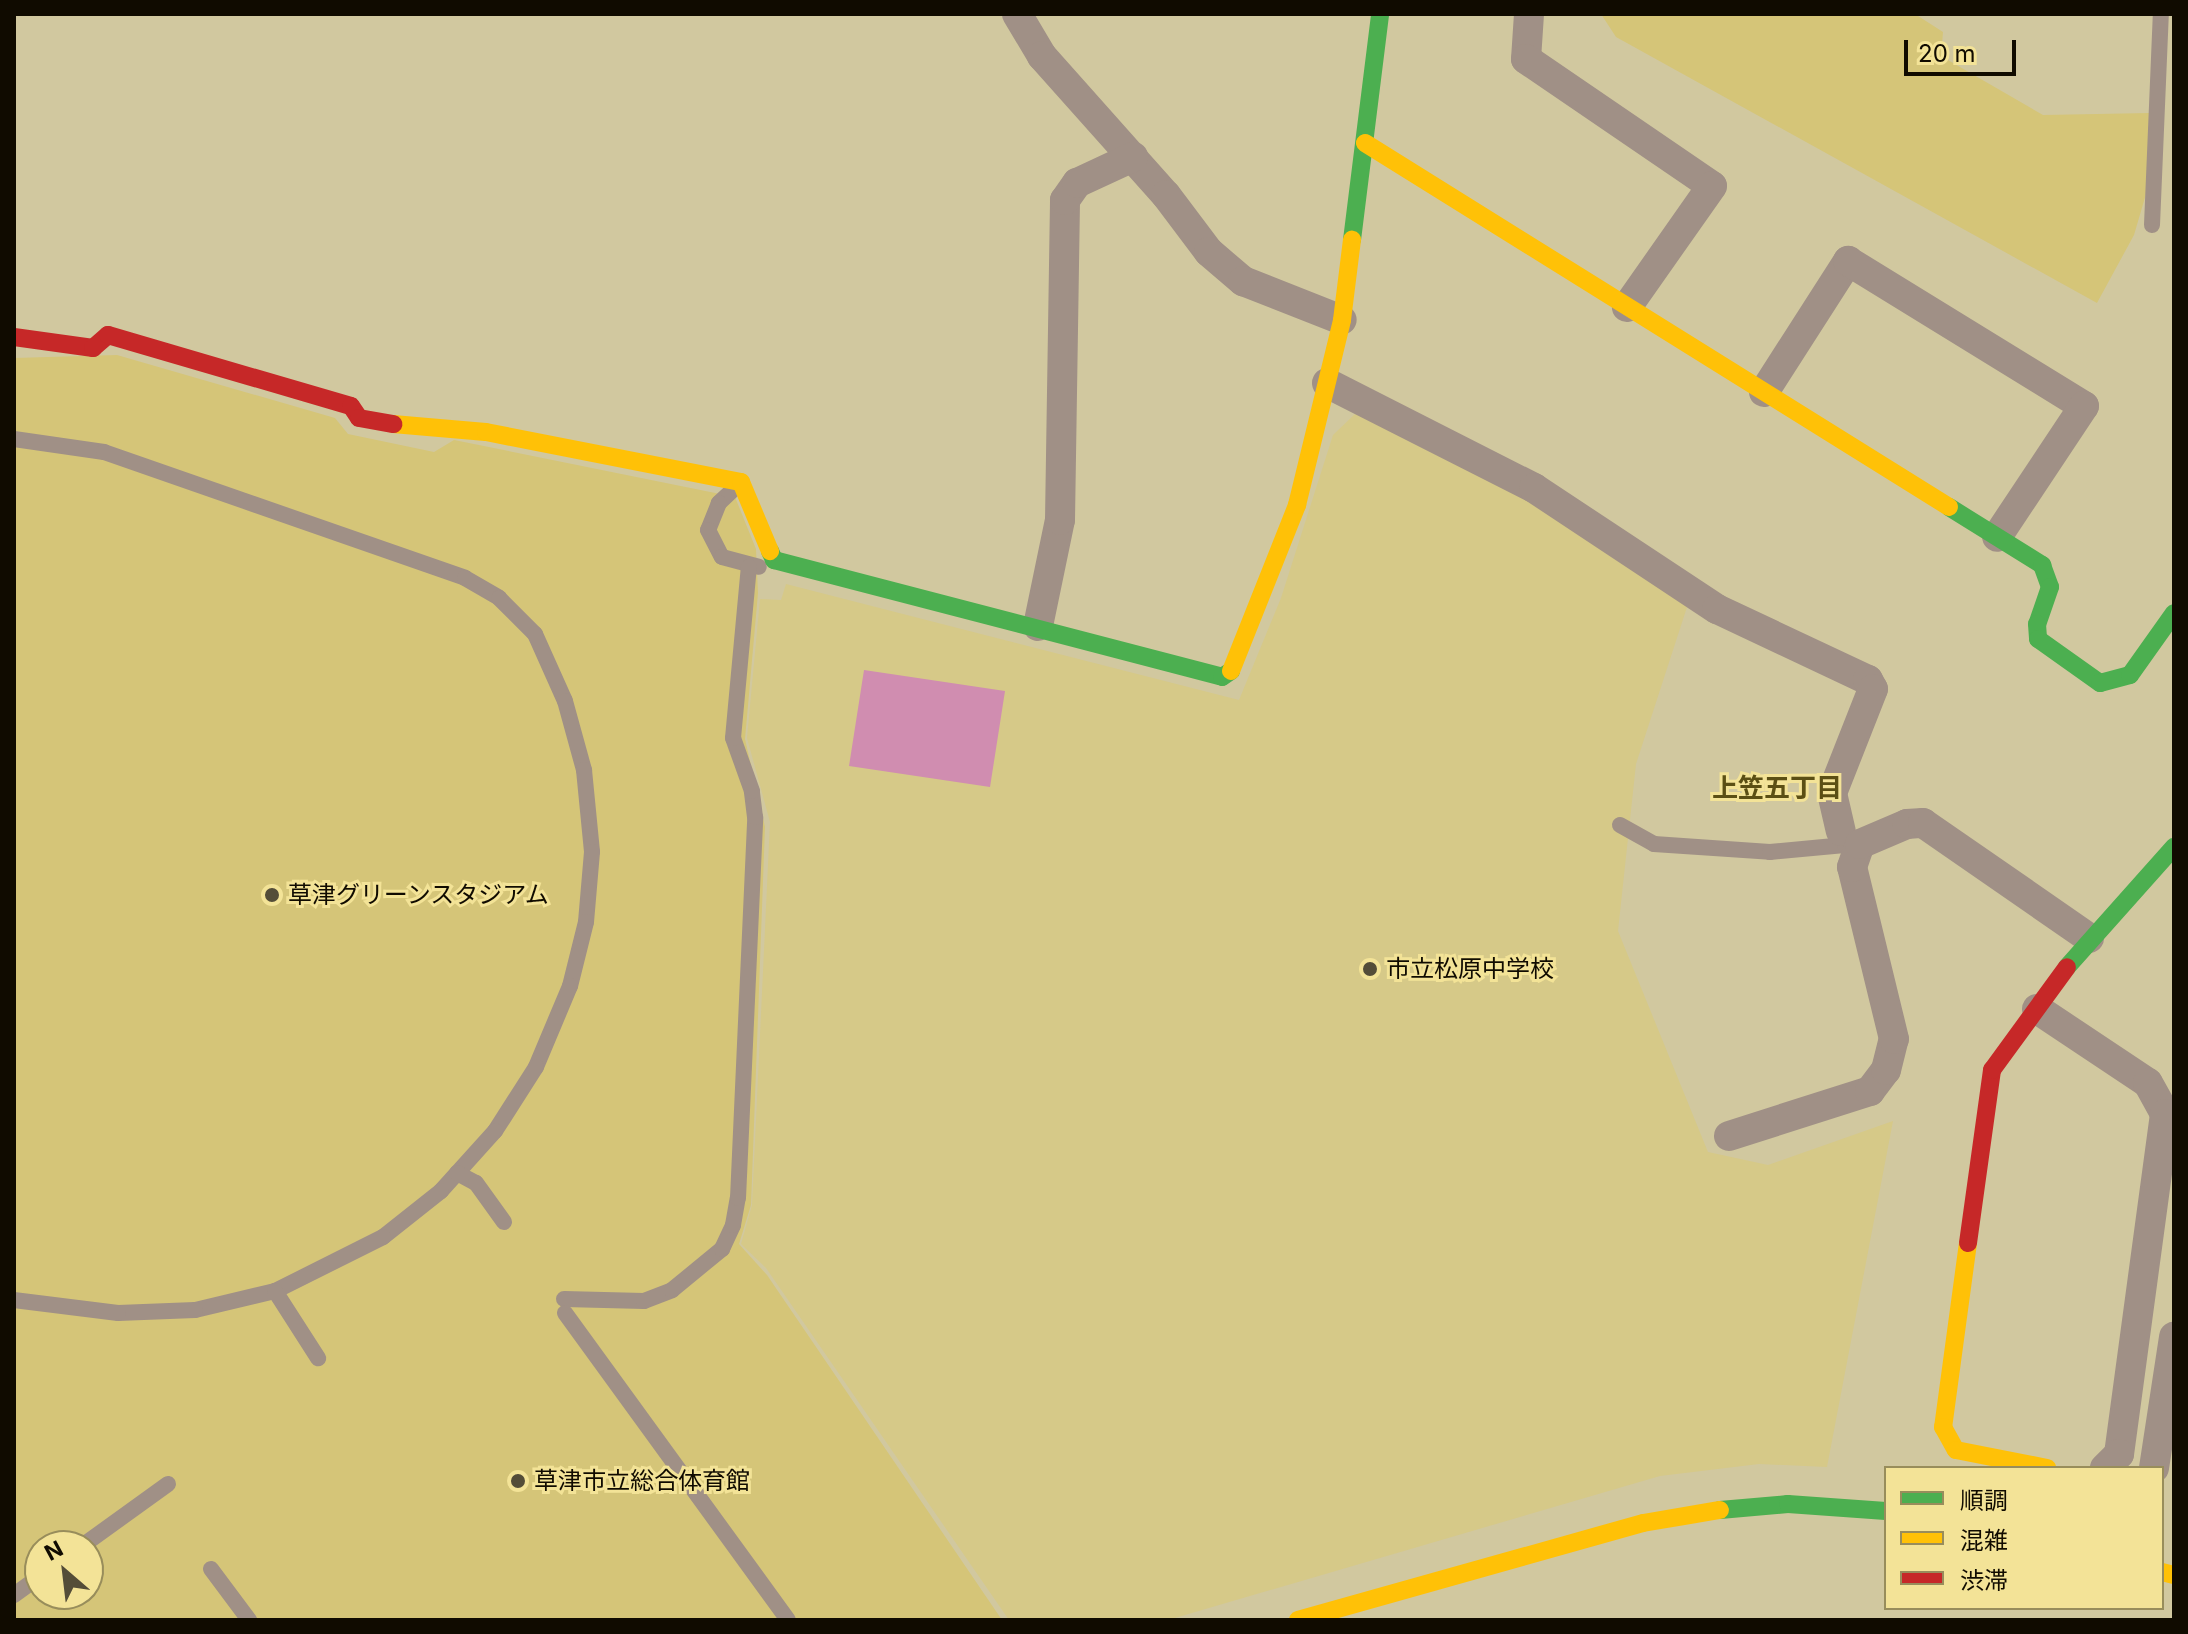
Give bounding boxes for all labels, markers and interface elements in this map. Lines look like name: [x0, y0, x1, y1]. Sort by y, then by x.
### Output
scale bar: [1908, 24, 2020, 74]
text: 20 m: [1918, 39, 1976, 68]
district label: 上笠五丁目: [1712, 772, 1842, 804]
place label: 草津グリーンスタジアム: [288, 881, 552, 909]
marker: 草津グリーンスタジアム: [263, 886, 281, 904]
place label: 市立松原中学校: [1386, 955, 1554, 983]
marker: 市立松原中学校: [1361, 960, 1379, 978]
legend: [1884, 1466, 2164, 1610]
place label: 草津市立総合体育館: [534, 1467, 750, 1495]
marker: 草津市立総合体育館: [509, 1472, 527, 1490]
text: 順調: [1960, 1486, 2008, 1515]
text: 混雑: [1960, 1526, 2008, 1555]
north arrow: [24, 1530, 104, 1610]
text: N: [40, 1535, 67, 1566]
text: 渋滞: [1960, 1566, 2008, 1595]

